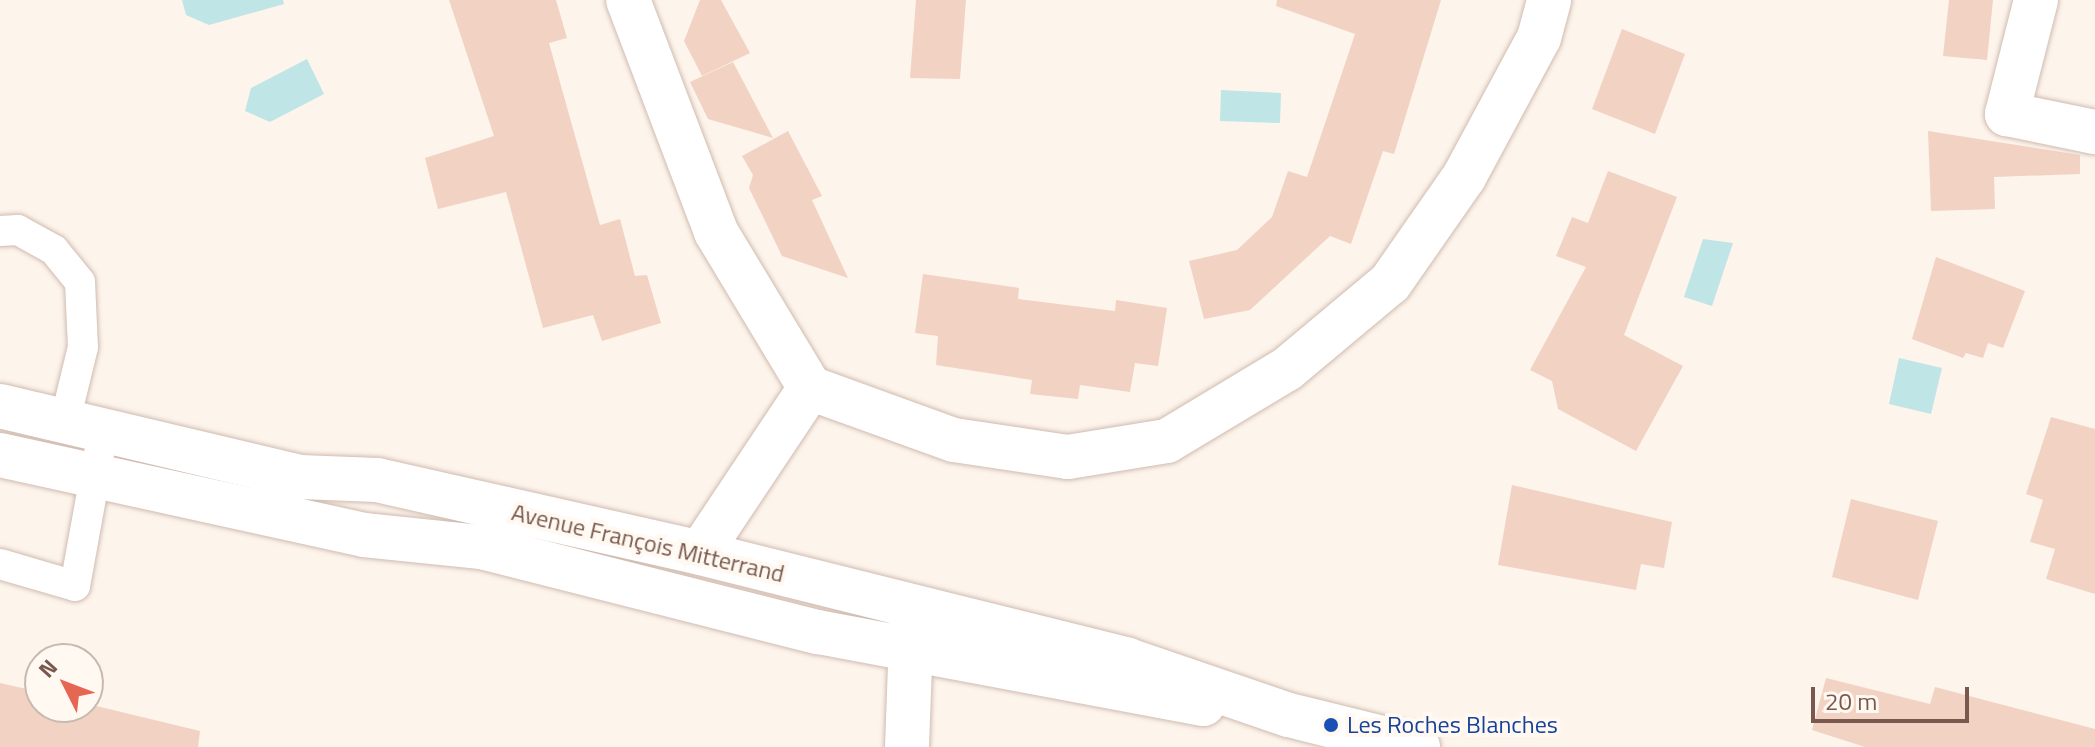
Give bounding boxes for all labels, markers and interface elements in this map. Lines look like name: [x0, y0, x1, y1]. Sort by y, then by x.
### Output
street label: Avenue François Mitterrand: [509, 498, 787, 588]
north arrow: [24, 643, 104, 723]
text: N: [30, 651, 65, 685]
scale bar: [1815, 671, 1973, 721]
text: 20 m: [1825, 683, 1877, 719]
place label: Les Roches Blanches: [1347, 711, 1558, 739]
marker: Les Roches Blanches: [1322, 716, 1340, 734]

